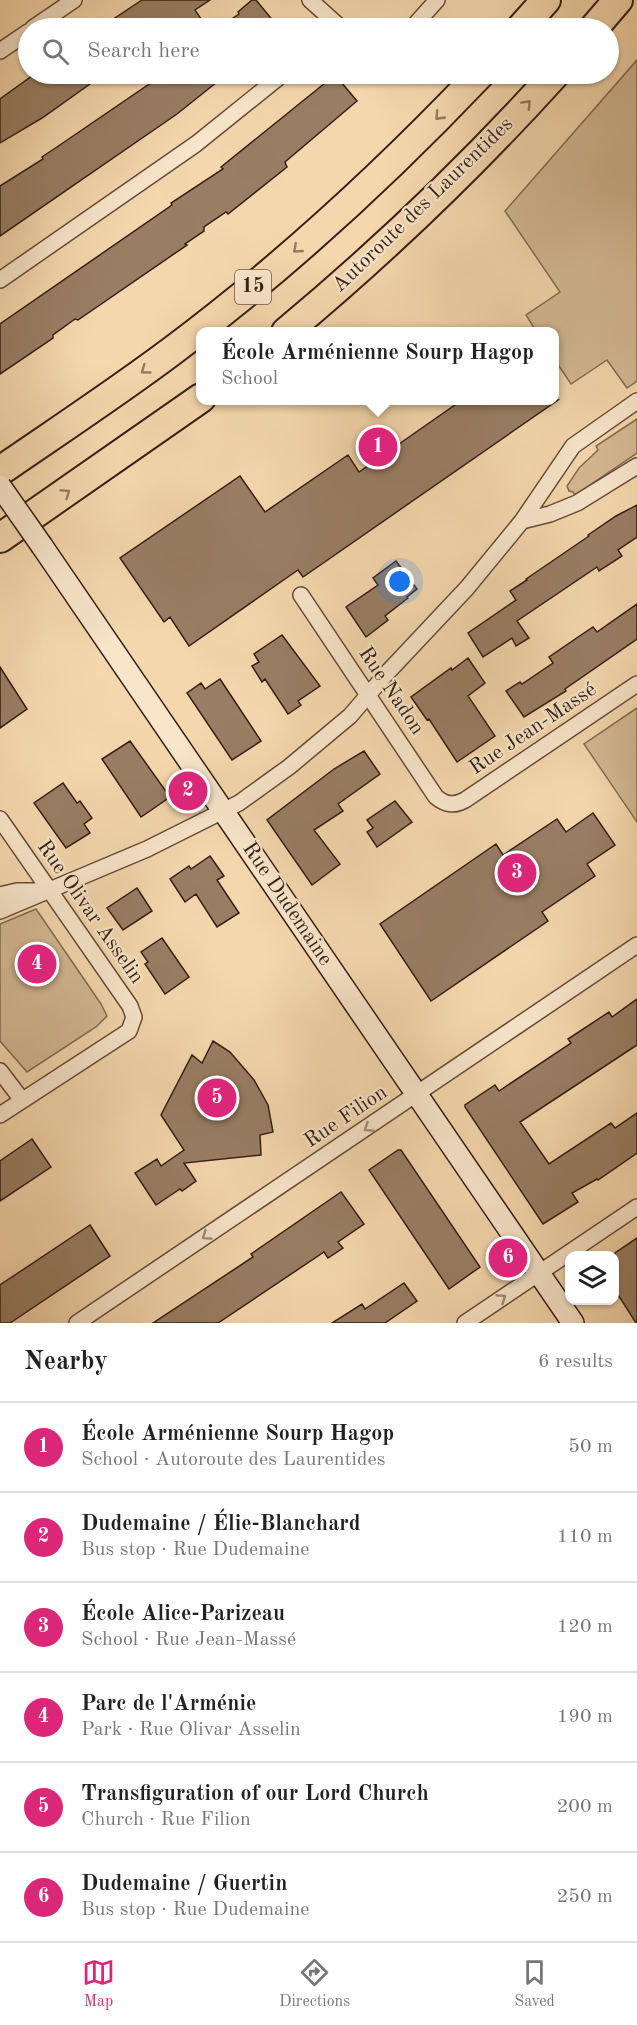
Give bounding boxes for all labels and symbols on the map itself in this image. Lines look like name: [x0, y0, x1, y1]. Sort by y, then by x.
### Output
one-way arrow: [520, 100, 531, 111]
one-way arrow: [436, 108, 447, 119]
street label: Autoroute des Laurentides: [329, 113, 517, 297]
one-way arrow: [294, 242, 304, 253]
road number: 15: [235, 270, 271, 304]
one-way arrow: [140, 363, 151, 374]
pin: 1: [358, 424, 398, 470]
one-way arrow: [59, 490, 70, 501]
your location: [385, 567, 414, 596]
street label: Rue Nadon: [354, 643, 428, 739]
street label: Rue Jean-Massé: [466, 679, 600, 779]
pin: 2: [168, 768, 207, 814]
street label: Rue Olivar Asselin: [33, 836, 147, 988]
street label: Rue Dudemaine: [238, 839, 336, 969]
pin: 3: [498, 850, 536, 896]
pin: 4: [18, 942, 57, 986]
pin: 5: [198, 1076, 236, 1120]
street label: Rue Filion: [301, 1082, 391, 1152]
one-way arrow: [363, 1120, 374, 1131]
one-way arrow: [202, 1229, 212, 1241]
pin: 6: [488, 1236, 528, 1280]
one-way arrow: [495, 1294, 506, 1305]

